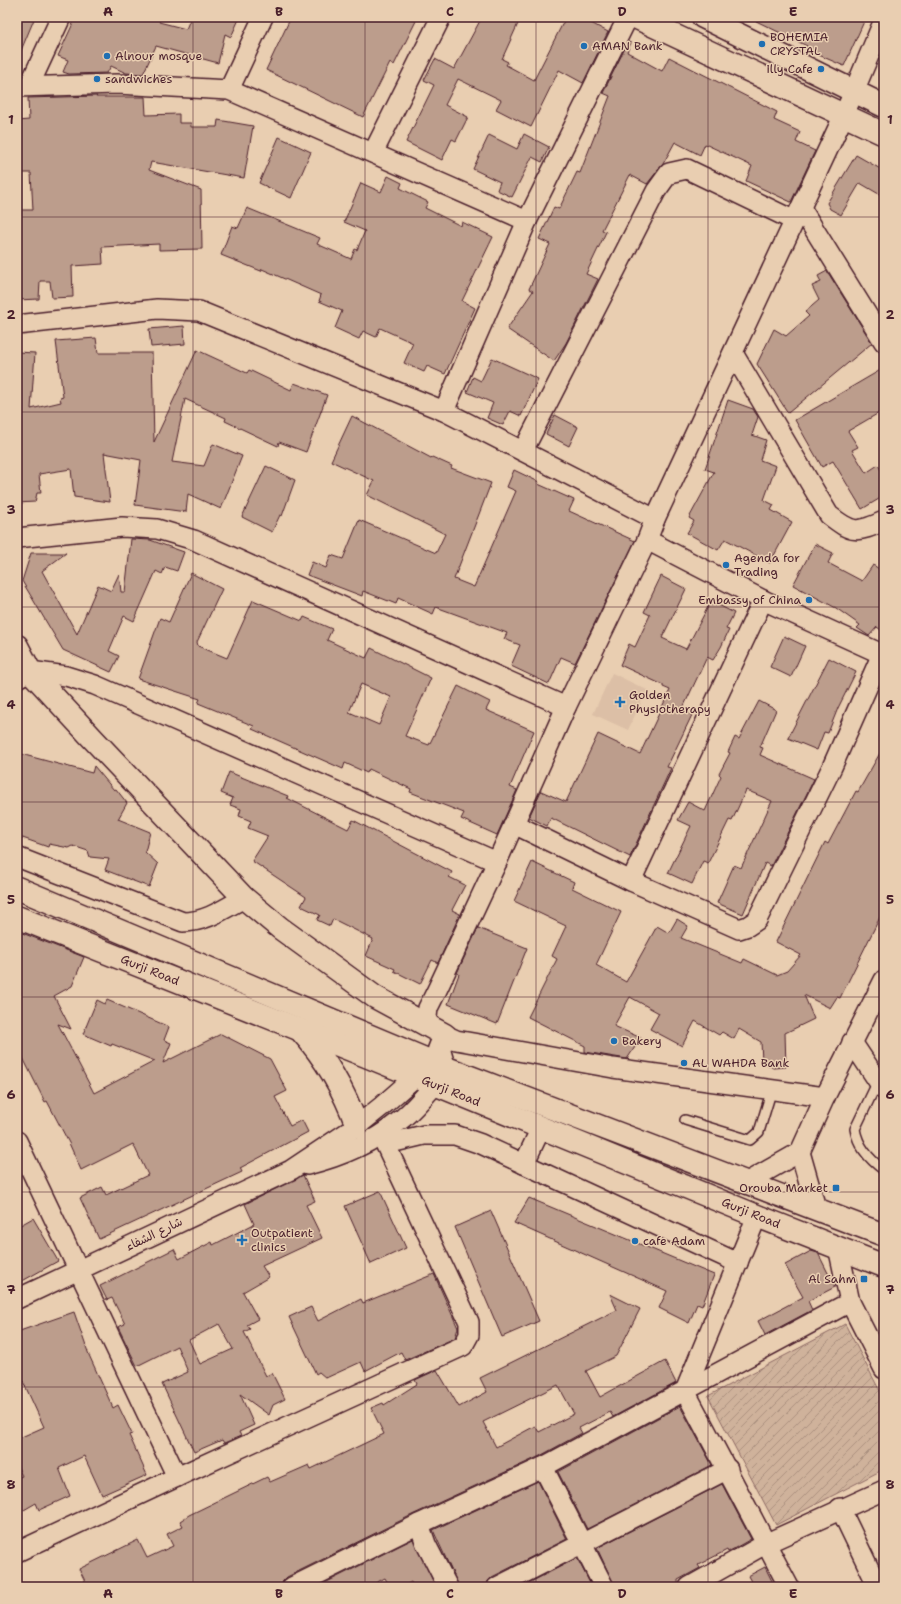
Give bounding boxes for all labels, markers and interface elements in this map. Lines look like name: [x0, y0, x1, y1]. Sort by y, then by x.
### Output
text: A: [103, 3, 113, 20]
text: B: [275, 3, 283, 20]
text: C: [446, 3, 454, 20]
text: D: [617, 3, 627, 20]
text: E: [789, 3, 798, 20]
place label: BOHEMIA CRYSTAL: [770, 29, 829, 59]
place label: AMAN Bank: [592, 38, 663, 54]
marker: BOHEMIA CRYSTAL: [757, 39, 767, 49]
marker: AMAN Bank: [579, 41, 589, 51]
place label: Alnour mosque: [115, 48, 202, 64]
marker: Alnour mosque: [102, 51, 112, 61]
place label: illy Cafe: [766, 61, 813, 77]
marker: illy Cafe: [816, 64, 826, 74]
place label: sandwiches: [105, 71, 172, 87]
marker: sandwiches: [92, 74, 102, 84]
text: 1: [8, 111, 14, 128]
text: 1: [887, 111, 893, 128]
text: 2: [6, 306, 16, 323]
text: 2: [885, 306, 895, 323]
text: 3: [6, 501, 16, 518]
text: 3: [885, 501, 895, 518]
place label: Agenda for Trading: [734, 550, 800, 580]
marker: Agenda for Trading: [721, 560, 731, 570]
place label: Embassy of China: [698, 592, 802, 608]
marker: Embassy of China: [804, 595, 814, 605]
place label: Golden Physiotherapy: [629, 687, 711, 717]
text: 4: [6, 696, 16, 713]
marker: Golden Physiotherapy: [614, 696, 626, 708]
text: 4: [885, 696, 895, 713]
text: 5: [7, 891, 15, 908]
text: 5: [886, 891, 894, 908]
street label: Gurji Road: [118, 951, 182, 989]
place label: Bakery: [622, 1033, 662, 1049]
marker: Bakery: [609, 1036, 619, 1046]
place label: AL WAHDA Bank: [692, 1055, 789, 1071]
marker: AL WAHDA Bank: [679, 1058, 689, 1068]
street label: Gurji Road: [419, 1072, 483, 1110]
text: 6: [6, 1086, 16, 1103]
text: 6: [885, 1086, 895, 1103]
place label: Orouba Market: [739, 1180, 828, 1196]
marker: Orouba Market: [831, 1183, 841, 1193]
street label: Gurji Road: [719, 1194, 783, 1232]
street label: شارع الشفاء: [123, 1213, 185, 1255]
place label: Outpatient clinics: [251, 1225, 313, 1255]
place label: cafe Adam: [643, 1233, 705, 1249]
marker: Outpatient clinics: [236, 1234, 248, 1246]
marker: cafe Adam: [630, 1236, 640, 1246]
place label: Al Sahm: [808, 1271, 856, 1287]
marker: Al Sahm: [859, 1274, 869, 1284]
text: 7: [6, 1281, 16, 1298]
text: 7: [885, 1281, 895, 1298]
text: 8: [6, 1476, 16, 1493]
text: 8: [885, 1476, 895, 1493]
text: A: [103, 1585, 113, 1602]
text: B: [275, 1585, 283, 1602]
text: C: [446, 1585, 454, 1602]
text: D: [617, 1585, 627, 1602]
text: E: [789, 1585, 798, 1602]

